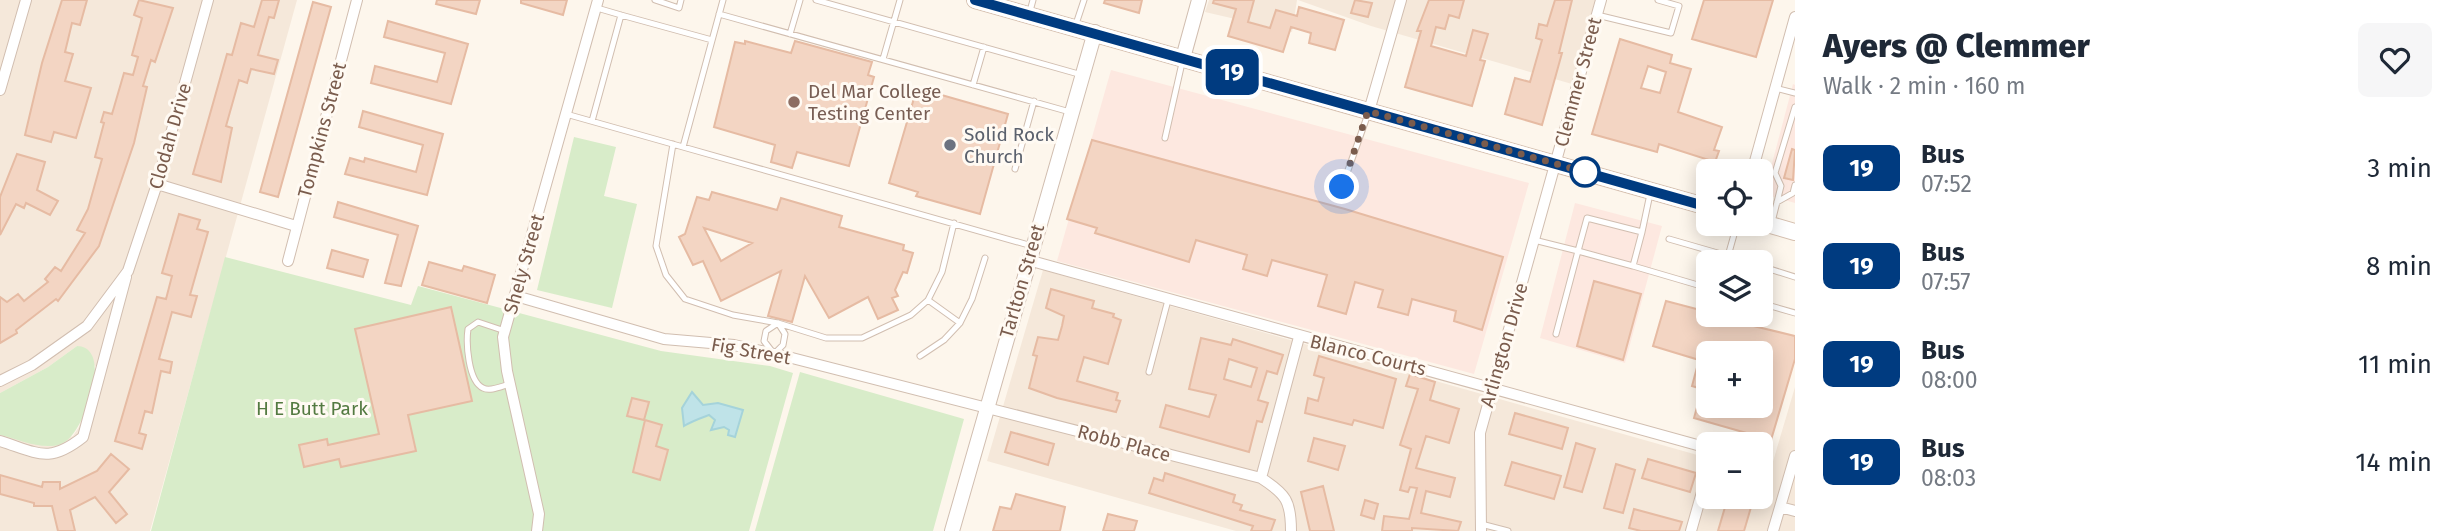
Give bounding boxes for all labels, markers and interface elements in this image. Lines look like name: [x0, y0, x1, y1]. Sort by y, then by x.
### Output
street label: Clemmer Street: [1550, 15, 1606, 149]
button: heart: [2358, 23, 2432, 97]
text: Ayers @ Clemmer: [1823, 26, 2090, 66]
line badge: 19: [1200, 49, 1264, 95]
text: 19: [1220, 58, 1244, 86]
street label: Tompkins Street: [293, 60, 351, 200]
text: Walk · 2 min · 160 m: [1823, 72, 2026, 100]
street label: Clodah Drive: [144, 80, 196, 192]
place label: Del Mar College Testing Center: [808, 80, 941, 125]
marker: Del Mar College Testing Center: [786, 94, 802, 110]
place label: Solid Rock Church: [964, 123, 1054, 168]
marker: Solid Rock Church: [942, 137, 958, 153]
text: Bus: [1921, 139, 1964, 170]
text: 3 min: [2367, 153, 2432, 184]
text: 19: [1849, 154, 1874, 182]
unlabelled marker: [1570, 157, 1600, 187]
map controls: [1696, 159, 1773, 509]
button: locate: [1696, 159, 1773, 236]
your location: [1324, 169, 1359, 204]
text: 07:52: [1921, 170, 1972, 198]
street label: Shely Street: [499, 211, 549, 317]
street label: Tarlton Street: [995, 221, 1049, 341]
text: Bus: [1921, 237, 1964, 268]
button: layers: [1696, 250, 1773, 327]
text: 8 min: [2366, 251, 2432, 282]
text: 19: [1849, 252, 1874, 280]
text: 07:57: [1921, 268, 1970, 296]
street label: Arlington Drive: [1475, 280, 1533, 410]
street label: Blanco Courts: [1308, 329, 1429, 381]
street label: Fig Street: [709, 333, 793, 369]
text: Bus: [1921, 335, 1964, 366]
button: +: [1696, 341, 1773, 418]
text: 11 min: [2358, 349, 2432, 380]
text: 19: [1849, 350, 1874, 378]
text: 08:00: [1921, 366, 1978, 394]
park label: H E Butt Park: [256, 397, 368, 420]
street label: Robb Place: [1075, 420, 1173, 466]
button: −: [1696, 432, 1773, 509]
text: Bus: [1921, 433, 1964, 464]
text: 14 min: [2355, 447, 2432, 478]
text: 19: [1849, 448, 1874, 476]
text: 08:03: [1921, 464, 1976, 492]

